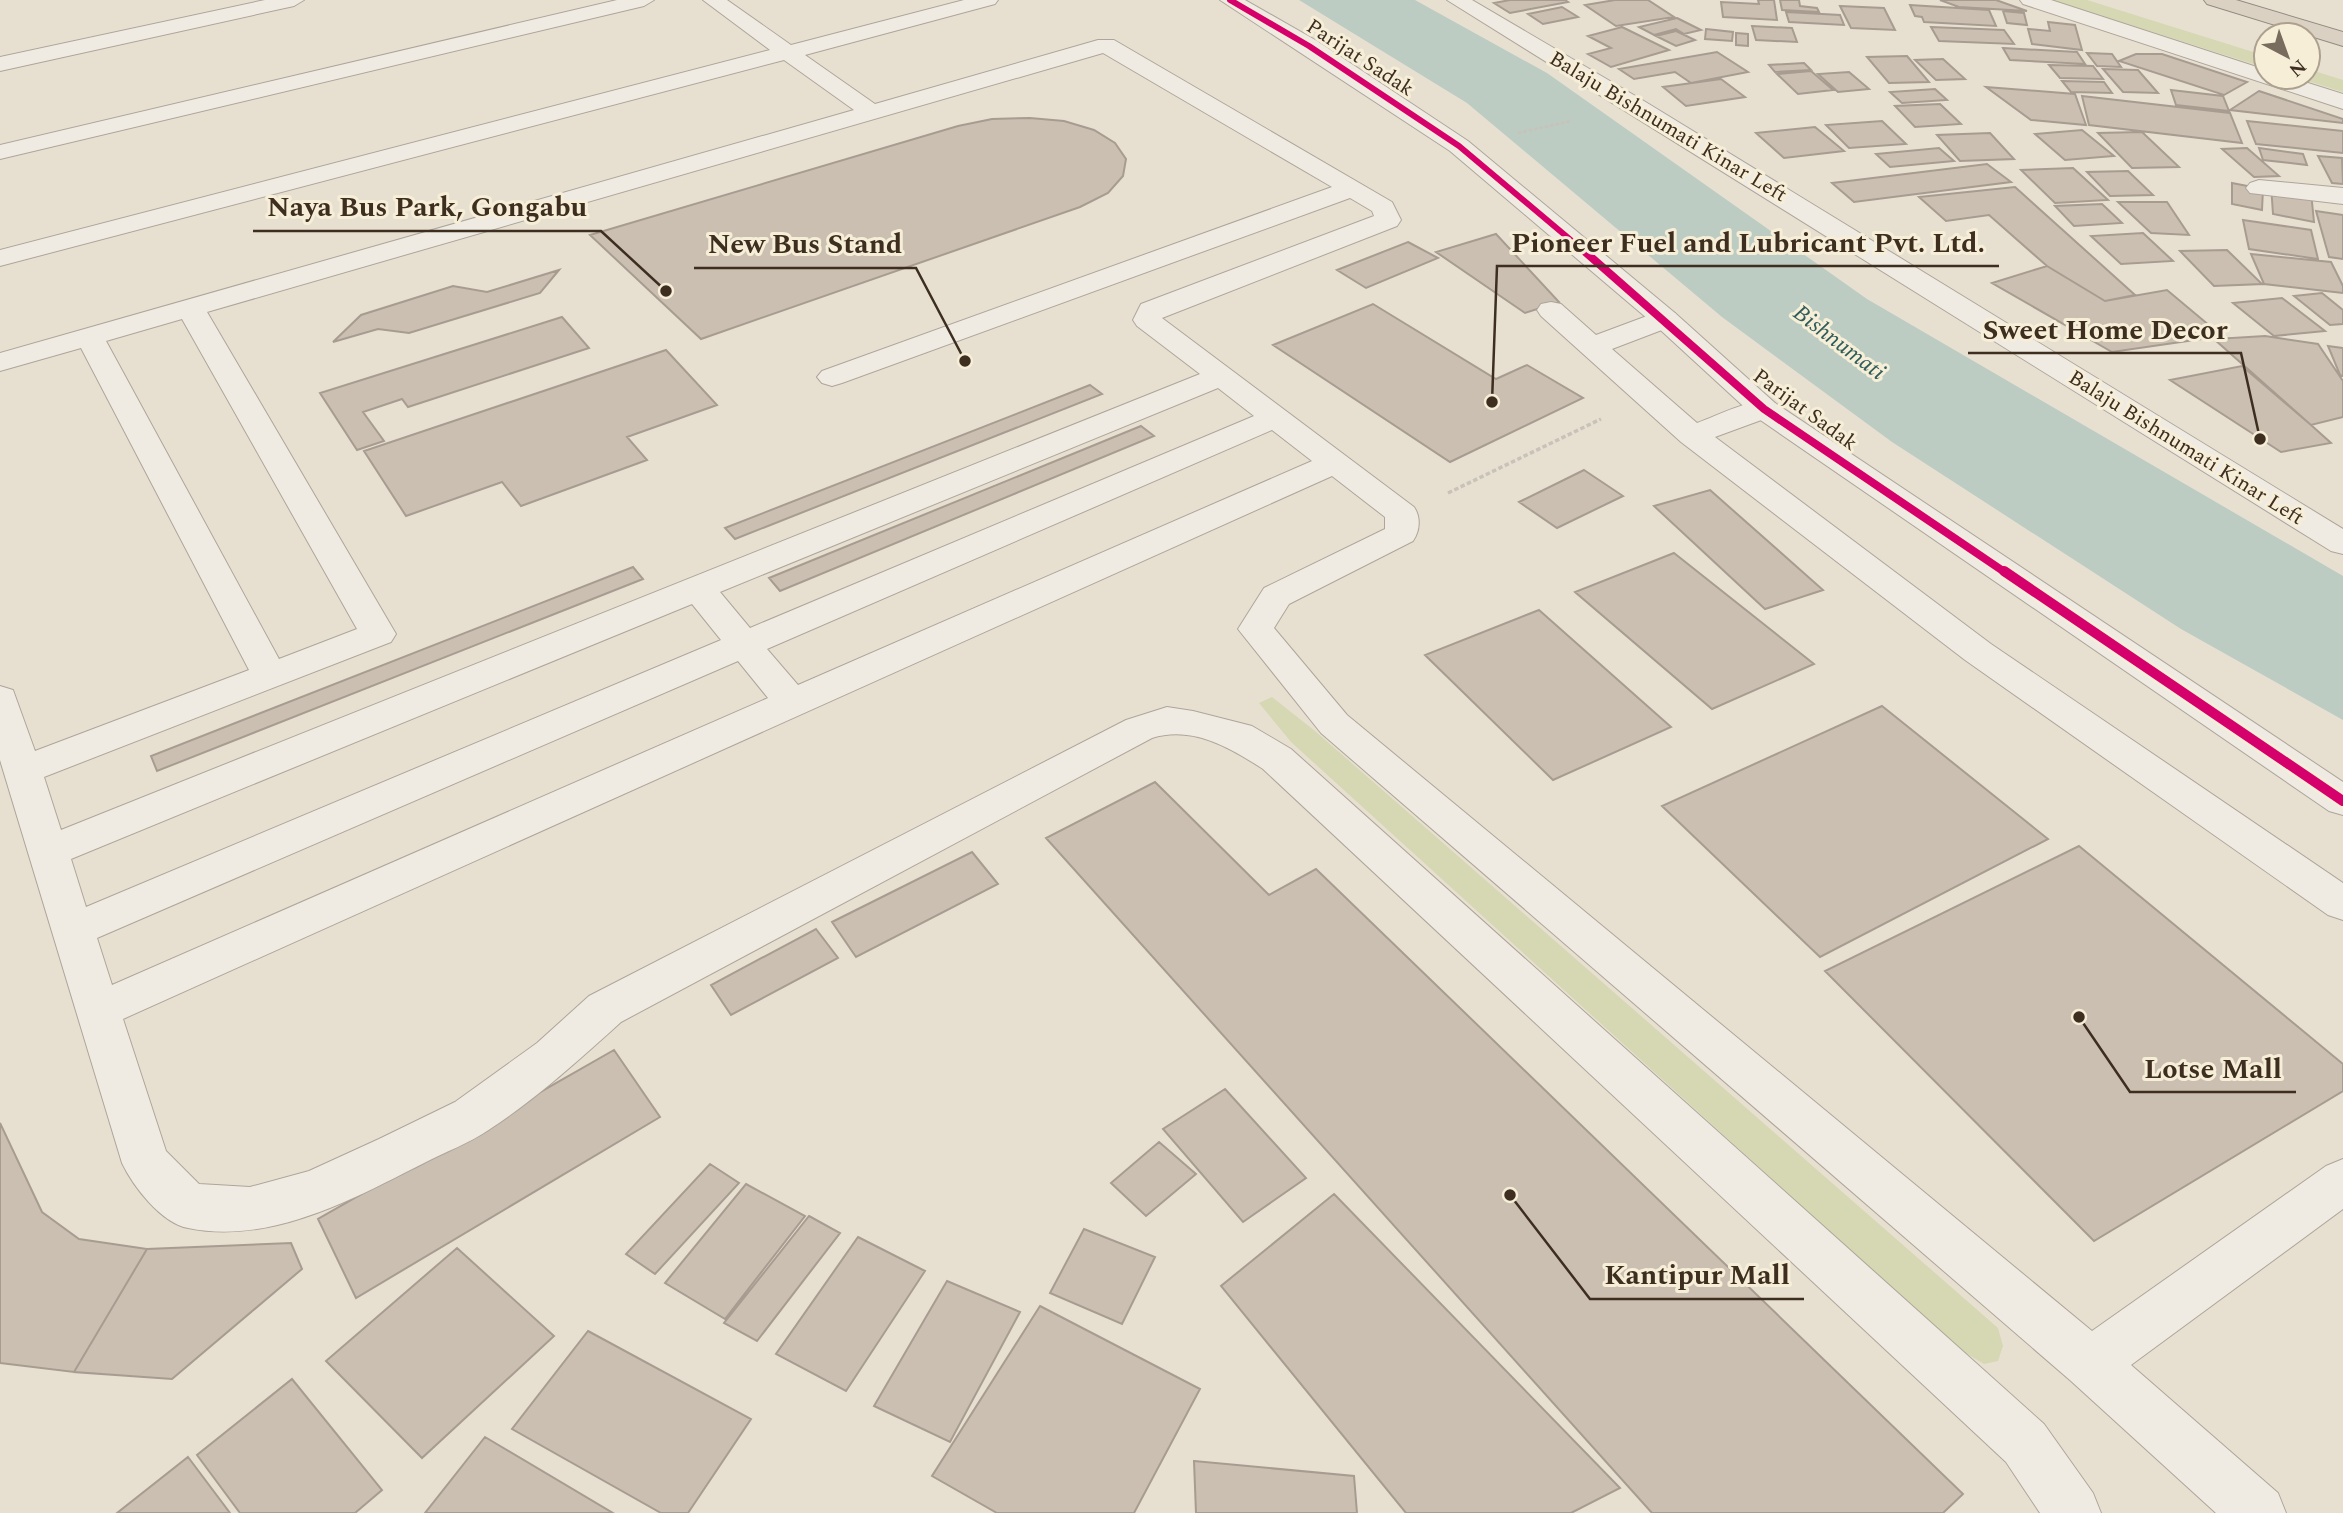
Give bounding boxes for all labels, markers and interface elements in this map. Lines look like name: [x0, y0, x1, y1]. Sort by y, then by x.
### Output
street label: Parijat Sadak: [1300, 11, 1421, 105]
north arrow: [2252, 21, 2322, 91]
street label: Balaju Bishnumati Kinar Left: [1543, 43, 1793, 211]
text: N: [2282, 52, 2313, 84]
callout: Naya Bus Park, Gongabu: [253, 182, 601, 231]
text: Naya Bus Park, Gongabu: [267, 186, 587, 229]
callout: Pioneer Fuel and Lubricant Pvt. Ltd.: [1497, 217, 1999, 266]
callout: New Bus Stand: [694, 219, 916, 268]
text: Pioneer Fuel and Lubricant Pvt. Ltd.: [1511, 222, 1985, 265]
text: New Bus Stand: [708, 223, 902, 266]
water label: Bishnumati: [1785, 296, 1893, 390]
callout: Sweet Home Decor: [1968, 304, 2241, 353]
text: Sweet Home Decor: [1982, 309, 2228, 352]
street label: Parijat Sadak: [1746, 361, 1864, 459]
street label: Balaju Bishnumati Kinar Left: [2062, 362, 2310, 534]
callout: Lotse Mall: [2130, 1043, 2296, 1092]
text: Lotse Mall: [2144, 1048, 2282, 1091]
callout: Kantipur Mall: [1590, 1250, 1804, 1299]
text: Kantipur Mall: [1604, 1254, 1790, 1297]

